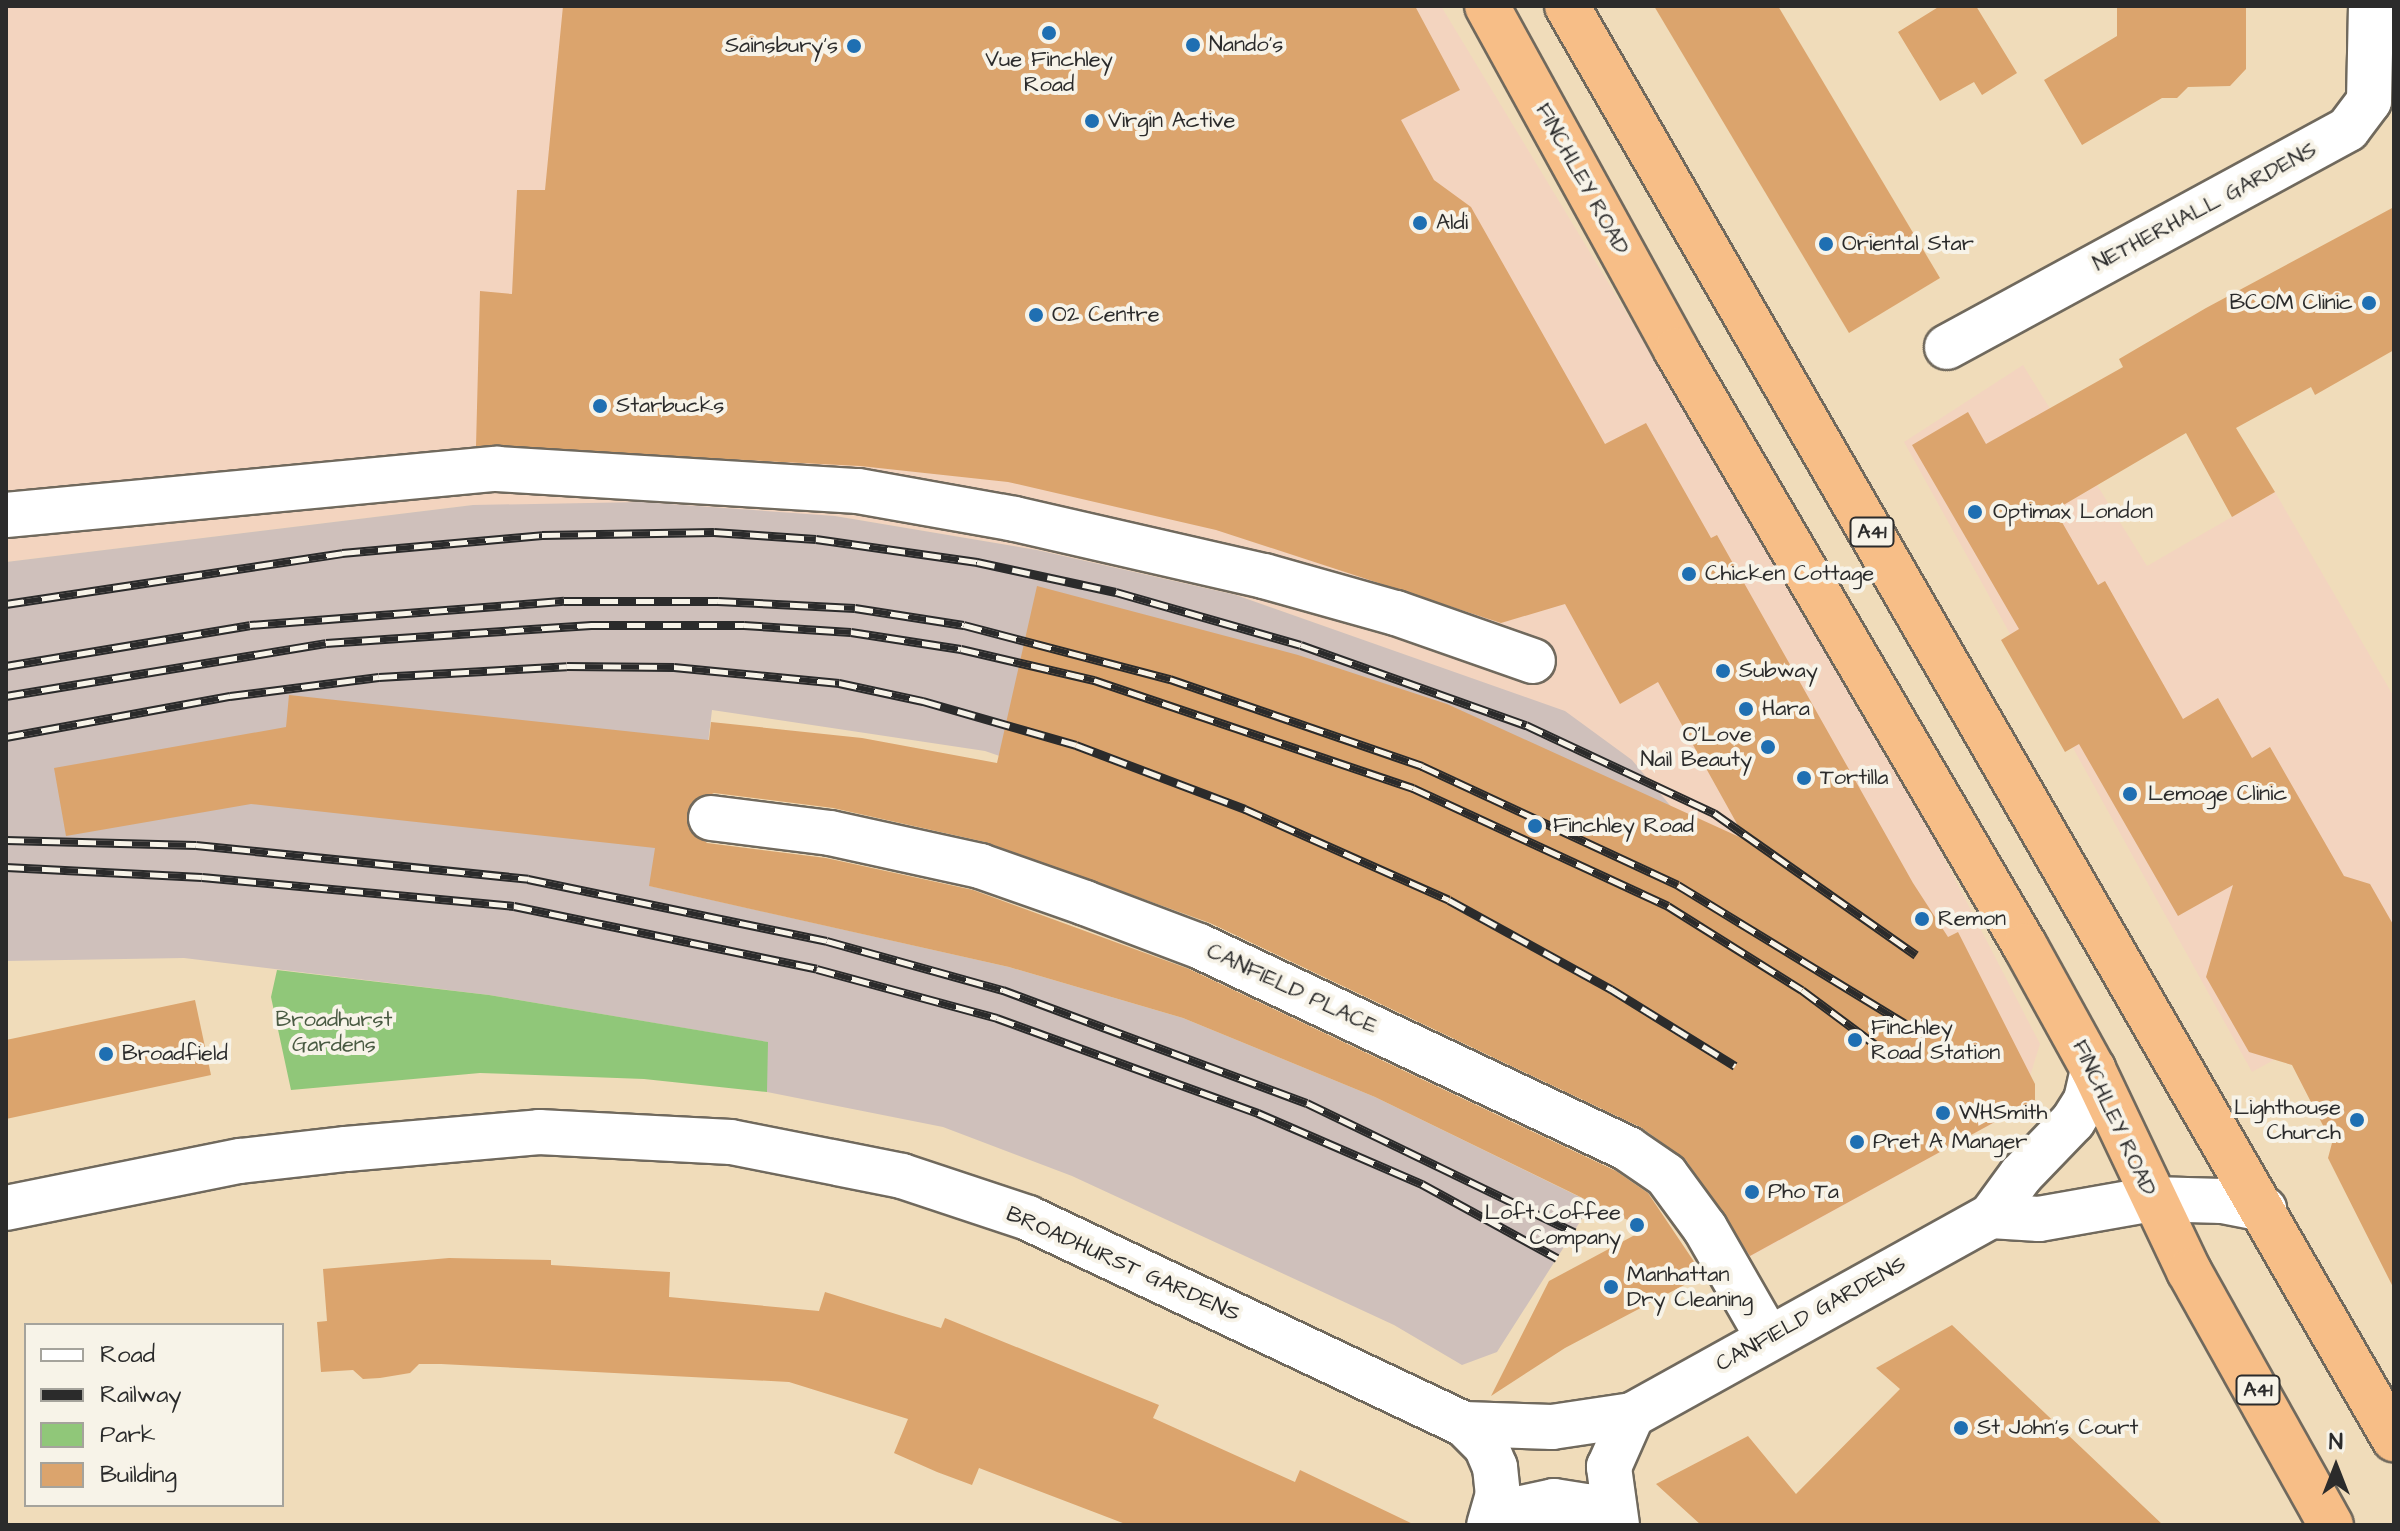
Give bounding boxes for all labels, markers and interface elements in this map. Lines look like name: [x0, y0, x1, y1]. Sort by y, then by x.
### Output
marker: Vue Finchley Road: [1040, 24, 1058, 42]
place label: Nando's: [1209, 32, 1283, 58]
place label: Sainsbury's: [725, 33, 838, 59]
marker: Nando's: [1184, 36, 1202, 54]
marker: Sainsbury's: [845, 37, 863, 55]
place label: Vue Finchley Road: [985, 46, 1113, 98]
street label: FINCHLEY ROAD: [1530, 99, 1634, 259]
place label: Virgin Active: [1108, 108, 1235, 134]
marker: Virgin Active: [1083, 112, 1101, 130]
street label: NETHERHALL GARDENS: [2089, 137, 2321, 277]
place label: Aldi: [1436, 210, 1468, 236]
marker: Aldi: [1411, 214, 1429, 232]
place label: Oriental Star: [1842, 231, 1974, 257]
marker: Oriental Star: [1817, 235, 1835, 253]
place label: BCOM Clinic: [2229, 290, 2353, 316]
marker: BCOM Clinic: [2360, 294, 2378, 312]
place label: O2 Centre: [1052, 302, 1160, 328]
marker: O2 Centre: [1027, 306, 1045, 324]
place label: Starbucks: [616, 393, 724, 419]
marker: Starbucks: [591, 397, 609, 415]
place label: Optimax London: [1993, 499, 2153, 525]
marker: Optimax London: [1964, 501, 1986, 523]
road number: A41: [1848, 516, 1896, 548]
place label: Chicken Cottage: [1705, 561, 1874, 587]
marker: Chicken Cottage: [1680, 565, 1698, 583]
place label: Subway: [1739, 658, 1818, 684]
marker: Subway: [1714, 662, 1732, 680]
place label: Hara: [1762, 696, 1810, 722]
marker: Hara: [1737, 700, 1755, 718]
place label: O'Love Nail Beauty: [1641, 721, 1752, 772]
marker: O'Love Nail Beauty: [1759, 738, 1777, 756]
place label: Tortilla: [1820, 765, 1889, 791]
marker: Tortilla: [1795, 769, 1813, 787]
place label: Lemoge Clinic: [2148, 781, 2287, 807]
marker: Lemoge Clinic: [2119, 783, 2141, 805]
place label: Finchley Road: [1553, 813, 1694, 839]
marker: Finchley Road: [1524, 815, 1546, 837]
place label: Remon: [1938, 906, 2006, 932]
marker: Remon: [1913, 910, 1931, 928]
street label: CANFIELD PLACE: [1202, 938, 1382, 1040]
park label: Broadhurst Gardens: [276, 1006, 392, 1058]
place label: Finchley Road Station: [1871, 1014, 2000, 1066]
marker: Finchley Road Station: [1846, 1031, 1864, 1049]
street label: FINCHLEY ROAD: [2066, 1036, 2162, 1200]
place label: Broadfield: [122, 1041, 228, 1067]
marker: Broadfield: [97, 1045, 115, 1063]
place label: Lighthouse Church: [2234, 1094, 2341, 1146]
place label: WHSmith: [1959, 1100, 2047, 1126]
marker: WHSmith: [1934, 1104, 1952, 1122]
marker: Lighthouse Church: [2348, 1111, 2366, 1129]
place label: Pret A Manger: [1873, 1129, 2027, 1155]
marker: Pret A Manger: [1848, 1133, 1866, 1151]
place label: Pho Ta: [1768, 1179, 1839, 1205]
marker: Pho Ta: [1743, 1183, 1761, 1201]
place label: Loft Coffee Company: [1485, 1199, 1621, 1250]
street label: BROADHURST GARDENS: [1002, 1201, 1244, 1327]
marker: Loft Coffee Company: [1628, 1216, 1646, 1234]
street label: CANFIELD GARDENS: [1711, 1251, 1911, 1377]
place label: Manhattan Dry Cleaning: [1627, 1261, 1753, 1312]
marker: Manhattan Dry Cleaning: [1602, 1278, 1620, 1296]
legend: [24, 1323, 284, 1507]
text: Road: [100, 1338, 155, 1372]
road number: A41: [2234, 1374, 2282, 1406]
text: Railway: [100, 1378, 182, 1412]
place label: St John's Court: [1977, 1415, 2138, 1441]
text: Park: [100, 1418, 156, 1452]
marker: St John's Court: [1952, 1419, 1970, 1437]
north arrow: [2296, 1427, 2376, 1507]
text: N: [2329, 1427, 2343, 1458]
text: Building: [100, 1458, 177, 1492]

